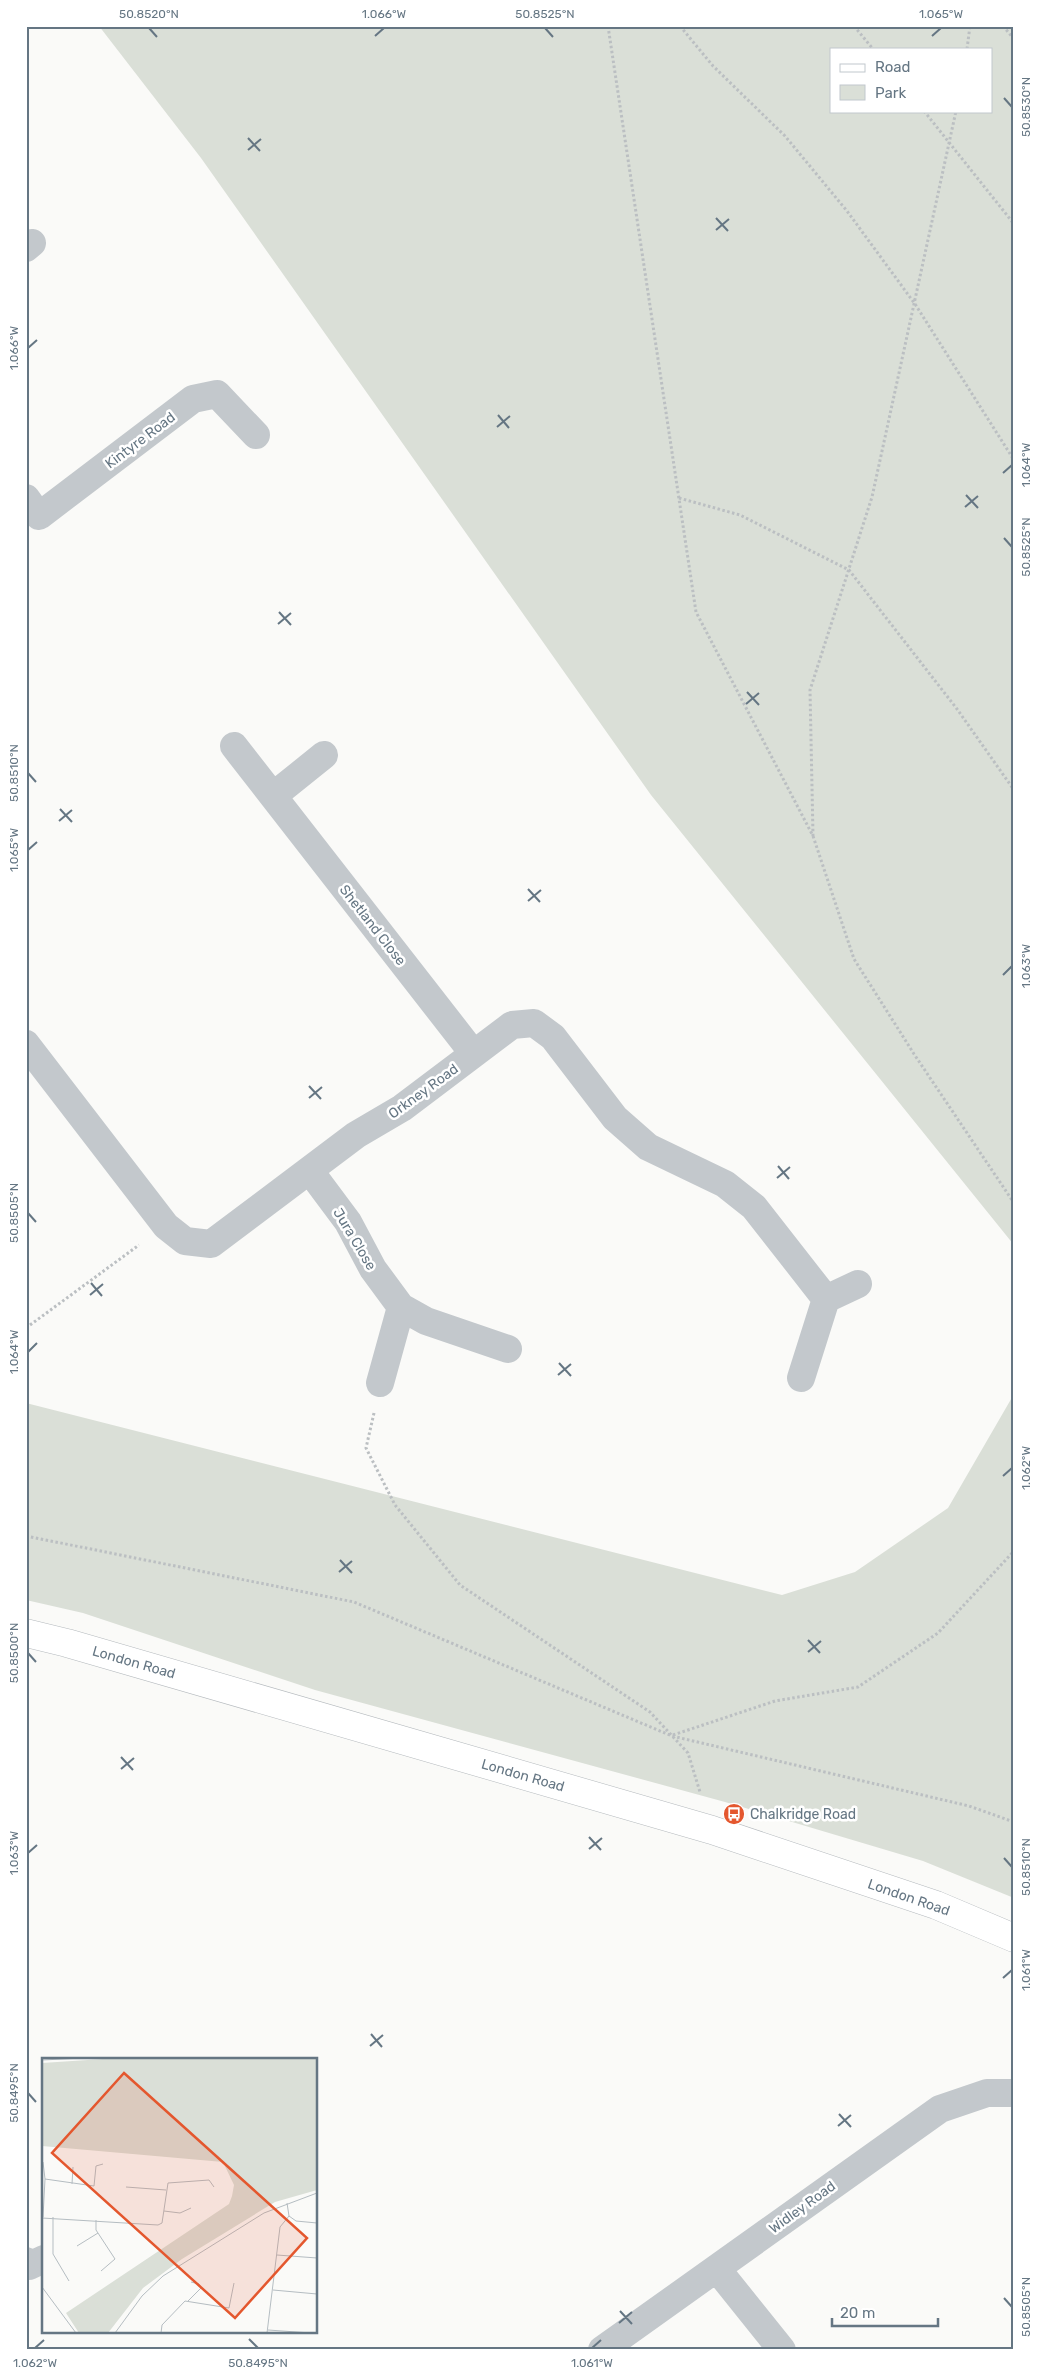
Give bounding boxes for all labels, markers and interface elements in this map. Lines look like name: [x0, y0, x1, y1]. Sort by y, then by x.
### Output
text: 50.8520°N: [119, 7, 179, 21]
text: 1.066°W: [362, 7, 407, 21]
text: 50.8525°N: [515, 7, 575, 21]
text: 1.065°W: [919, 7, 963, 21]
legend: [830, 48, 992, 112]
text: Road: [875, 58, 911, 76]
text: 50.8530°N: [1019, 77, 1033, 137]
text: Park: [875, 84, 906, 102]
text: 1.066°W: [7, 325, 21, 370]
street label: Kintyre Road: [102, 409, 179, 472]
text: 1.064°W: [1019, 442, 1033, 487]
text: 50.8525°N: [1019, 517, 1033, 577]
text: 50.8510°N: [7, 744, 21, 802]
text: 1.065°W: [7, 828, 21, 872]
street label: Shetland Close: [336, 882, 409, 969]
text: 1.063°W: [1019, 943, 1033, 988]
street label: Orkney Road: [385, 1060, 461, 1122]
text: 50.8505°N: [7, 1183, 21, 1243]
street label: Jura Close: [329, 1205, 380, 1273]
text: 1.064°W: [7, 1329, 21, 1374]
text: 1.062°W: [1019, 1446, 1033, 1490]
text: 50.8500°N: [7, 1623, 21, 1683]
street label: London Road: [90, 1642, 177, 1682]
street label: London Road: [479, 1755, 566, 1795]
bus stop icon: Chalkridge Road: [722, 1802, 746, 1826]
place label: Chalkridge Road: [750, 1806, 856, 1823]
text: 1.063°W: [7, 1830, 21, 1875]
text: 50.8510°N: [1019, 1838, 1033, 1896]
street label: London Road: [866, 1875, 952, 1919]
text: 1.061°W: [1019, 1949, 1033, 1991]
inset map: [42, 2058, 318, 2334]
text: 50.8495°N: [7, 2063, 21, 2123]
street label: Widley Road: [766, 2178, 839, 2237]
text: 50.8505°N: [1019, 2277, 1033, 2337]
scale bar: [832, 2296, 939, 2328]
text: 20 m: [840, 2304, 875, 2322]
text: 1.062°W: [13, 2356, 57, 2370]
text: 50.8495°N: [228, 2356, 288, 2370]
text: 1.061°W: [571, 2356, 613, 2370]

